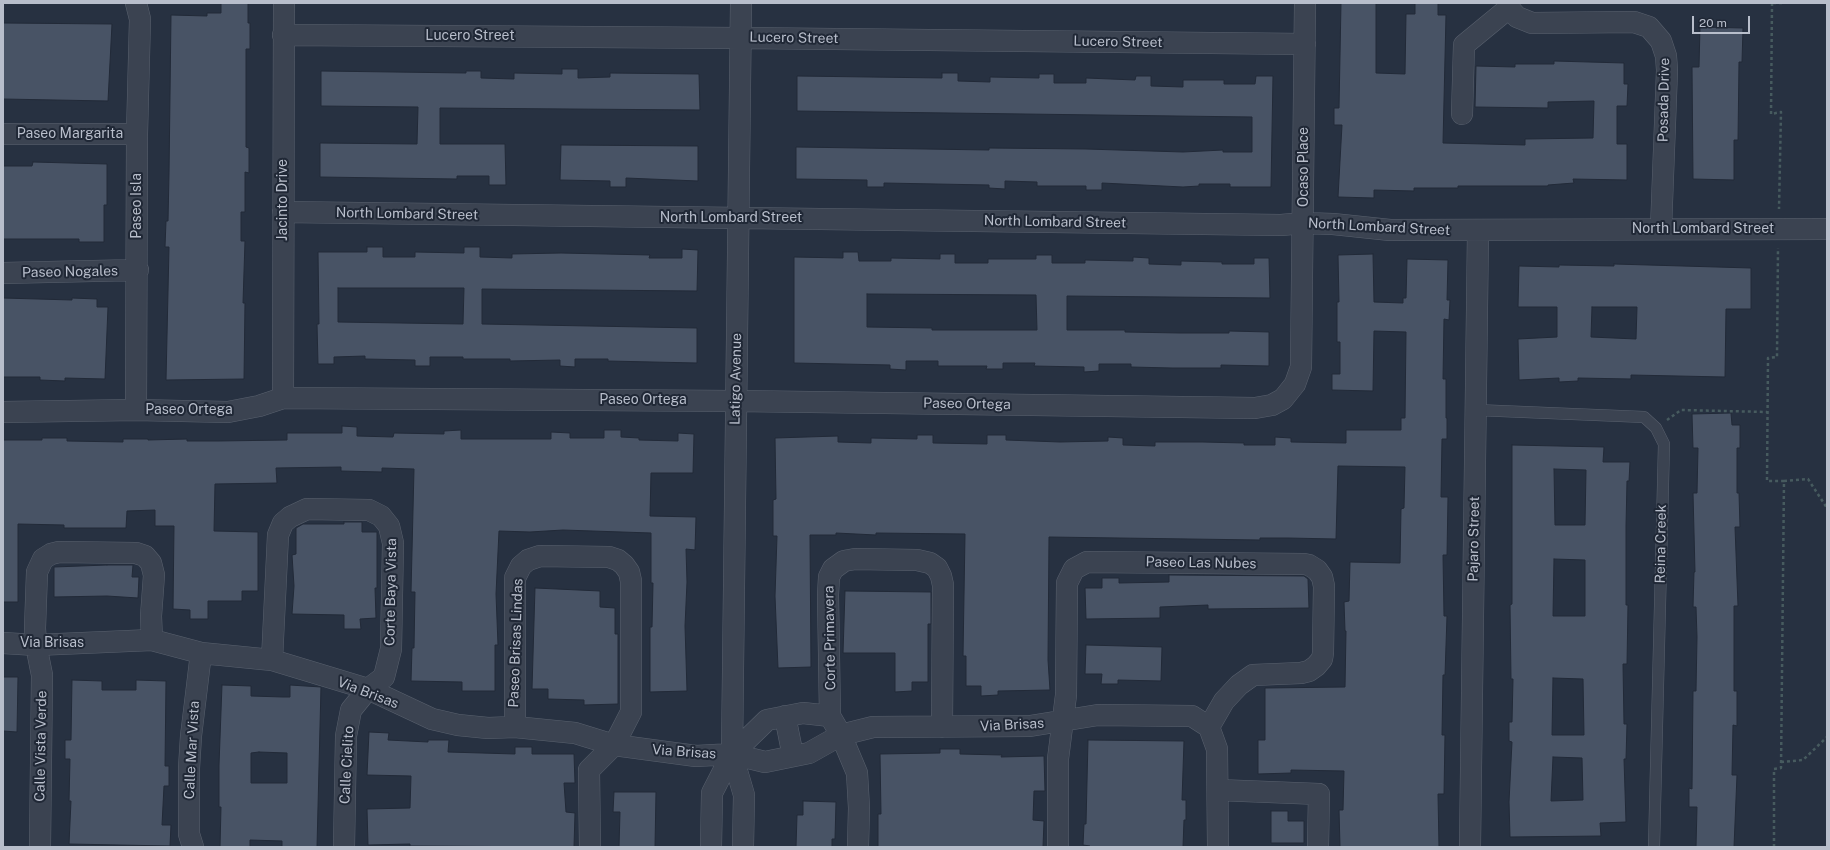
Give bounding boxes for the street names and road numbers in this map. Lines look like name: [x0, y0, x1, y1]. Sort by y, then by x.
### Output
street label: Lucero Street: [425, 28, 515, 44]
street label: Lucero Street: [749, 29, 839, 47]
street label: Lucero Street: [1073, 33, 1163, 51]
street label: Posada Drive: [1655, 58, 1673, 142]
street label: Paseo Margarita: [17, 126, 123, 142]
street label: Ocaso Place: [1296, 127, 1312, 207]
street label: Jacinto Drive: [275, 159, 291, 241]
street label: Paseo Isla: [129, 173, 145, 239]
street label: North Lombard Street: [336, 204, 478, 224]
street label: North Lombard Street: [660, 210, 802, 226]
street label: North Lombard Street: [984, 212, 1126, 232]
street label: North Lombard Street: [1307, 215, 1451, 239]
street label: North Lombard Street: [1632, 221, 1774, 237]
street label: Paseo Nogales: [22, 263, 118, 281]
street label: Latigo Avenue: [727, 333, 745, 425]
street label: Paseo Ortega: [599, 392, 687, 408]
street label: Paseo Ortega: [923, 395, 1011, 413]
street label: Paseo Ortega: [145, 402, 233, 418]
street label: Pajaro Street: [1465, 496, 1483, 582]
street label: Reina Creek: [1652, 505, 1670, 583]
street label: Corte Baya Vista: [382, 538, 400, 646]
street label: Paseo Las Nubes: [1145, 554, 1257, 572]
street label: Paseo Brisas Lindas: [505, 578, 527, 708]
street label: Corte Primavera: [821, 585, 839, 691]
street label: Via Brisas: [20, 635, 84, 651]
street label: Via Brisas: [335, 674, 401, 712]
street label: Calle Vista Verde: [32, 690, 50, 802]
street label: Calle Mar Vista: [181, 700, 203, 800]
street label: Via Brisas: [979, 715, 1045, 735]
street label: Calle Cielito: [337, 725, 357, 805]
street label: Via Brisas: [651, 741, 717, 763]

